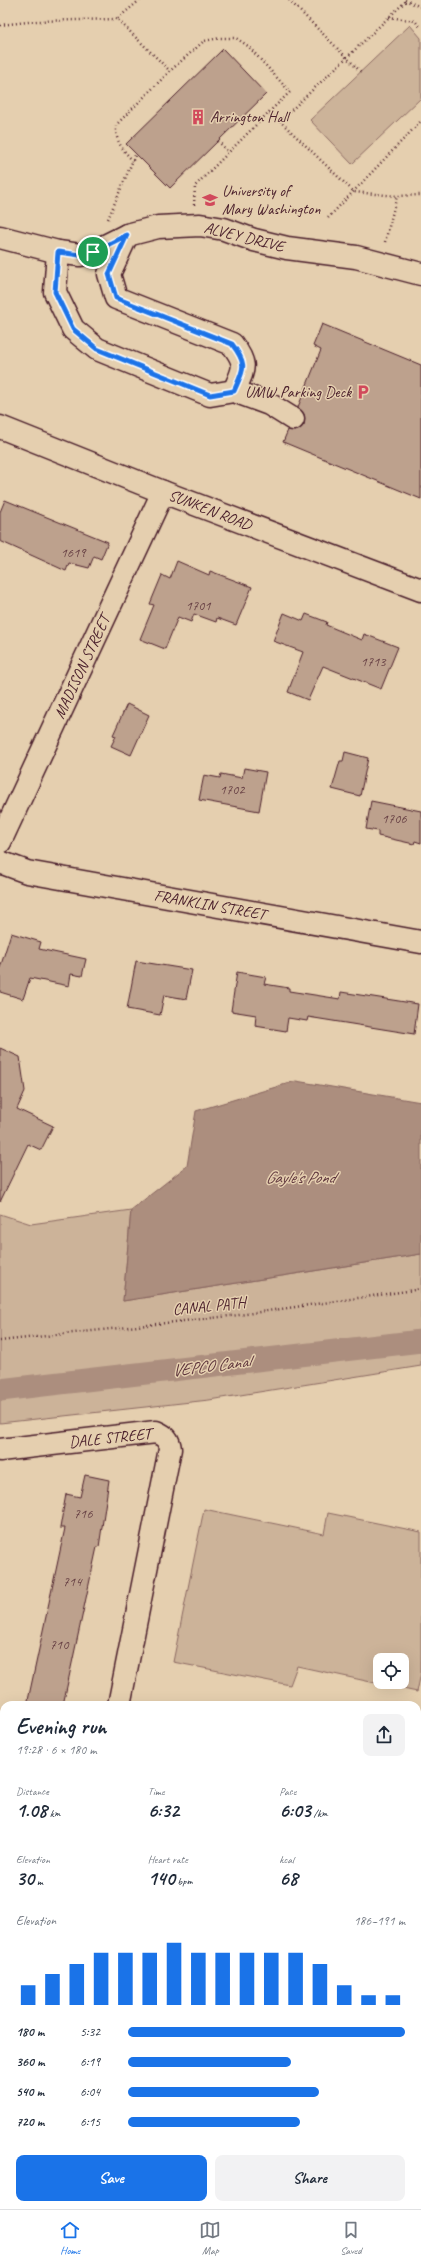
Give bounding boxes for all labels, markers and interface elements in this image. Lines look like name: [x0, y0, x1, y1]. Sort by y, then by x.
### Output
place label: Arrington Hall: [210, 107, 292, 127]
building icon: Arrington Hall: [189, 108, 207, 126]
place label: University of Mary Washington: [222, 181, 321, 219]
school or university icon: University of Mary Washington: [201, 191, 219, 209]
street label: ALVEY DRIVE: [202, 217, 288, 257]
pin: [76, 235, 110, 269]
icon: arrive: [82, 241, 104, 263]
place label: UMW Parking Deck: [245, 382, 352, 402]
parking icon: UMW Parking Deck: [354, 383, 372, 401]
street label: SUNKEN ROAD: [166, 485, 256, 536]
house number: 1619: [60, 544, 87, 561]
house number: 1701: [185, 597, 211, 614]
street label: MADISON STREET: [49, 609, 116, 722]
house number: 1713: [360, 653, 387, 670]
house number: 1702: [219, 781, 246, 798]
house number: 1706: [381, 810, 407, 827]
street label: FRANKLIN STREET: [153, 885, 271, 925]
water label: Gayle's Pond: [265, 1167, 340, 1188]
street label: CANAL PATH: [172, 1292, 249, 1320]
water label: VEPCO Canal: [171, 1350, 257, 1381]
street label: DALE STREET: [68, 1423, 157, 1452]
house number: 716: [74, 1505, 93, 1522]
house number: 714: [63, 1573, 83, 1590]
house number: 710: [50, 1636, 70, 1653]
map controls: [373, 1653, 409, 1689]
button: locate: [373, 1653, 409, 1689]
text: Evening run: [16, 1713, 106, 1741]
button: share: [363, 1714, 405, 1756]
text: 19:28 · 6 × 180 m: [16, 1742, 97, 1758]
text: Distance: [16, 1784, 49, 1798]
text: Time: [148, 1784, 165, 1798]
text: Pace: [279, 1784, 296, 1798]
text: 1.08: [16, 1798, 47, 1823]
text: 6:32: [148, 1798, 179, 1823]
text: 6:03: [279, 1798, 311, 1823]
text: km: [47, 1806, 60, 1820]
text: /km: [311, 1806, 328, 1820]
text: Elevation: [16, 1852, 50, 1866]
text: Heart rate: [148, 1852, 188, 1866]
text: kcal: [279, 1852, 294, 1866]
text: 30: [16, 1866, 34, 1891]
text: 140: [148, 1866, 175, 1891]
text: 68: [279, 1866, 298, 1891]
text: m: [34, 1874, 43, 1888]
text: bpm: [175, 1874, 192, 1888]
text: Elevation: [16, 1913, 56, 1929]
text: 186–191 m: [354, 1913, 405, 1929]
text: 180 m: [16, 2024, 44, 2040]
text: 5:32: [80, 2024, 100, 2040]
text: 360 m: [16, 2054, 44, 2070]
text: 6:19: [80, 2054, 100, 2070]
text: 540 m: [16, 2084, 44, 2100]
text: 6:04: [80, 2084, 100, 2100]
text: 720 m: [16, 2114, 44, 2130]
text: 6:15: [80, 2114, 100, 2130]
button: Save: [16, 2155, 207, 2201]
button: Share: [215, 2155, 405, 2201]
tab: Home: [59, 2219, 81, 2257]
tab: Map: [199, 2219, 221, 2257]
tab: Saved: [340, 2219, 362, 2257]

